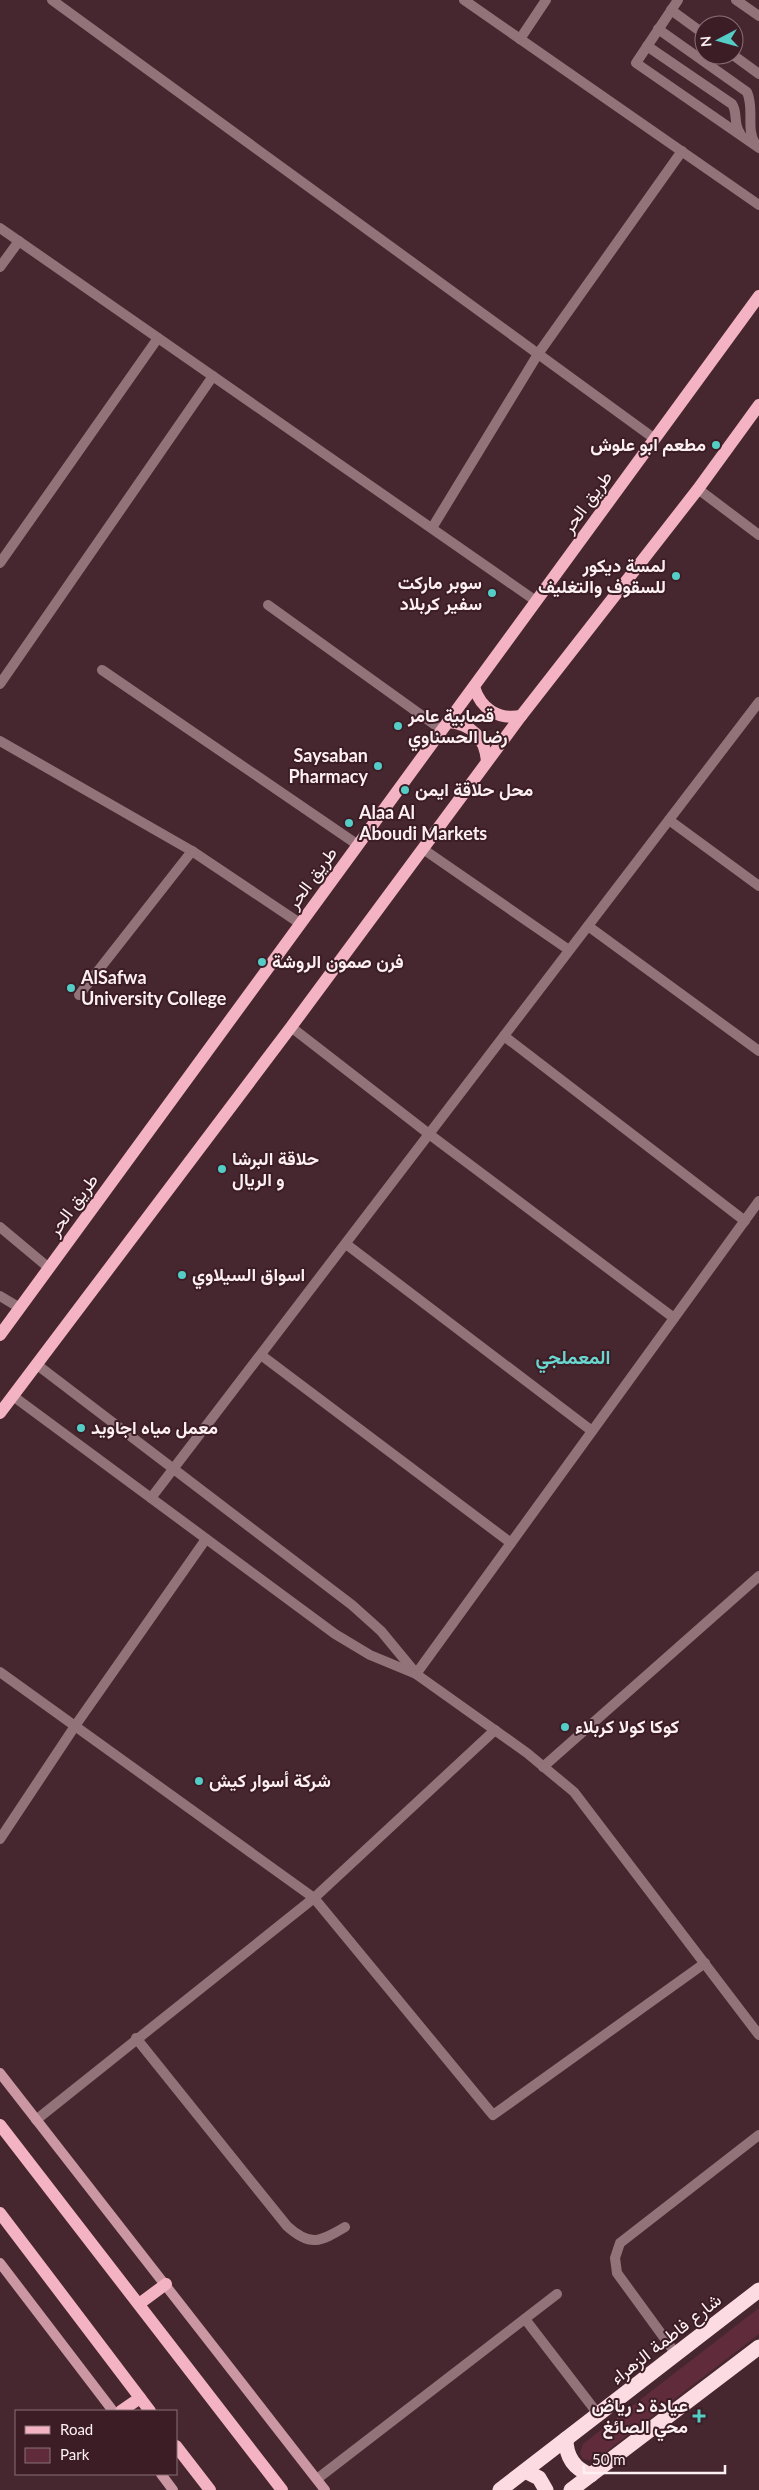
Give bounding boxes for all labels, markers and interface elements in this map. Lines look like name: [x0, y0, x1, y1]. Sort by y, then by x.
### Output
north arrow: [694, 15, 744, 65]
text: N: [697, 35, 715, 48]
place label: مطعم ابو علوش: [590, 433, 706, 457]
marker: مطعم ابو علوش: [710, 439, 722, 451]
street label: طريق الحر: [556, 466, 617, 538]
place label: لمسة ديكور للسقوف والتغليف: [538, 554, 666, 598]
marker: لمسة ديكور للسقوف والتغليف: [670, 570, 682, 582]
place label: سوبر ماركت سفير كربلاد: [398, 571, 482, 615]
marker: سوبر ماركت سفير كربلاد: [486, 587, 498, 599]
place label: قصابية عامر رضا الحسناوي: [407, 704, 508, 752]
marker: قصابية عامر رضا الحسناوي: [392, 720, 404, 732]
place label: Saysaban Pharmacy: [289, 744, 369, 787]
marker: Saysaban Pharmacy: [372, 760, 384, 772]
place label: محل حلاقة ايمن: [415, 778, 533, 801]
marker: محل حلاقة ايمن: [399, 784, 411, 796]
place label: Alaa Al Aboudi Markets: [358, 801, 487, 844]
marker: Alaa Al Aboudi Markets: [343, 817, 355, 829]
street label: طريق الحر: [281, 842, 342, 914]
place label: فرن صمون الروشة: [272, 950, 404, 973]
marker: فرن صمون الروشة: [256, 956, 268, 968]
place label: AlSafwa University College: [80, 966, 227, 1009]
marker: AlSafwa University College: [65, 982, 77, 994]
place label: حلاقة البرشا و الريال: [232, 1147, 319, 1191]
marker: حلاقة البرشا و الريال: [216, 1163, 228, 1175]
street label: طريق الحر: [42, 1169, 103, 1241]
place label: اسواق السيلاوي: [192, 1263, 305, 1290]
marker: اسواق السيلاوي: [176, 1269, 188, 1281]
district label: المعملجي: [536, 1345, 610, 1374]
place label: معمل مياه اجاويد: [91, 1416, 218, 1439]
marker: معمل مياه اجاويد: [75, 1422, 87, 1434]
place label: كوكا كولا كربلاء: [575, 1715, 679, 1738]
marker: كوكا كولا كربلاء: [559, 1721, 571, 1733]
place label: شركة أسوار كيش: [209, 1769, 331, 1792]
marker: شركة أسوار كيش: [193, 1775, 205, 1787]
street label: شارع فاطمة الزهراء: [606, 2288, 726, 2390]
place label: عيادة د رياض محي الصائغ: [591, 2394, 688, 2442]
marker: عيادة د رياض محي الصائغ: [692, 2409, 706, 2423]
legend: [15, 2410, 178, 2475]
text: Road: [60, 2420, 93, 2438]
scale bar: [584, 2442, 725, 2474]
text: Park: [60, 2445, 90, 2463]
text: 50 m: [592, 2450, 626, 2468]

